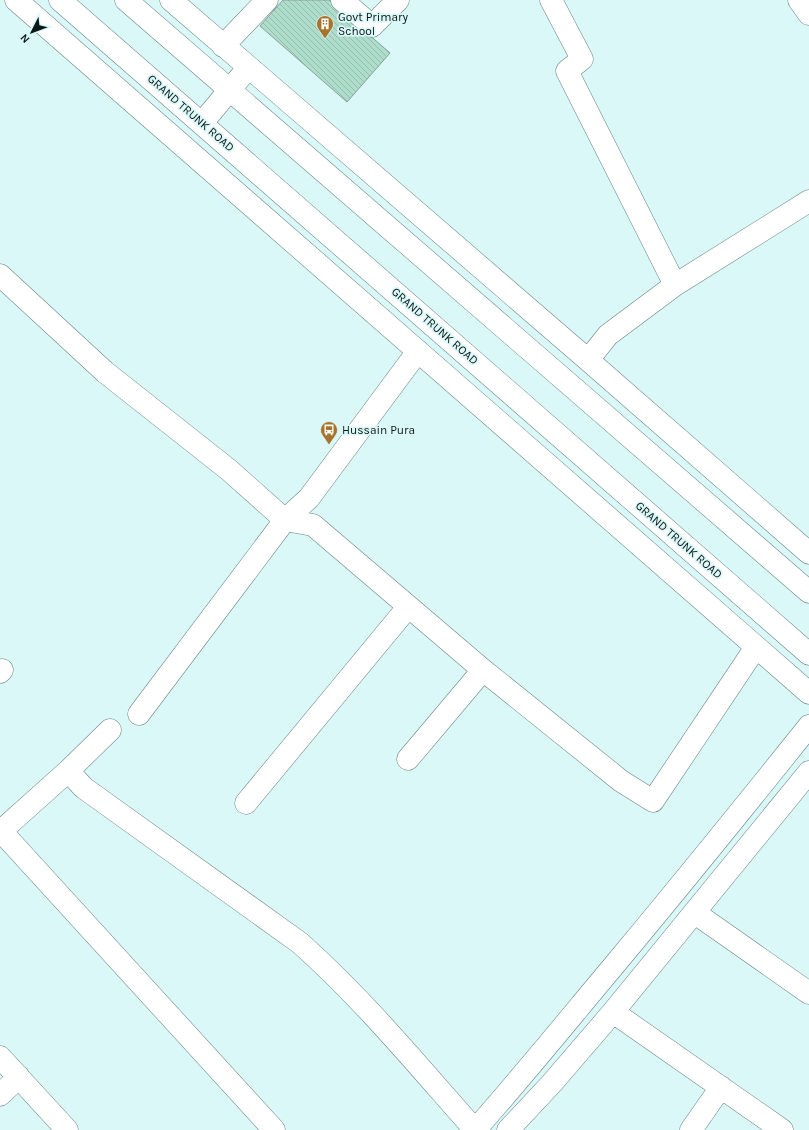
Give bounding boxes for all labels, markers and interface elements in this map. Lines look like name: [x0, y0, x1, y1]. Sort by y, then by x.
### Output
place label: Govt Primary School: [338, 10, 408, 38]
north arrow: [12, 12, 52, 52]
building icon: Govt Primary School: [315, 14, 335, 39]
text: N: [17, 31, 32, 46]
street label: GRAND TRUNK ROAD: [145, 72, 237, 155]
street label: GRAND TRUNK ROAD: [389, 285, 481, 368]
bus stop icon: Hussain Pura: [319, 420, 339, 445]
place label: Hussain Pura: [342, 423, 415, 437]
street label: GRAND TRUNK ROAD: [633, 499, 725, 582]

